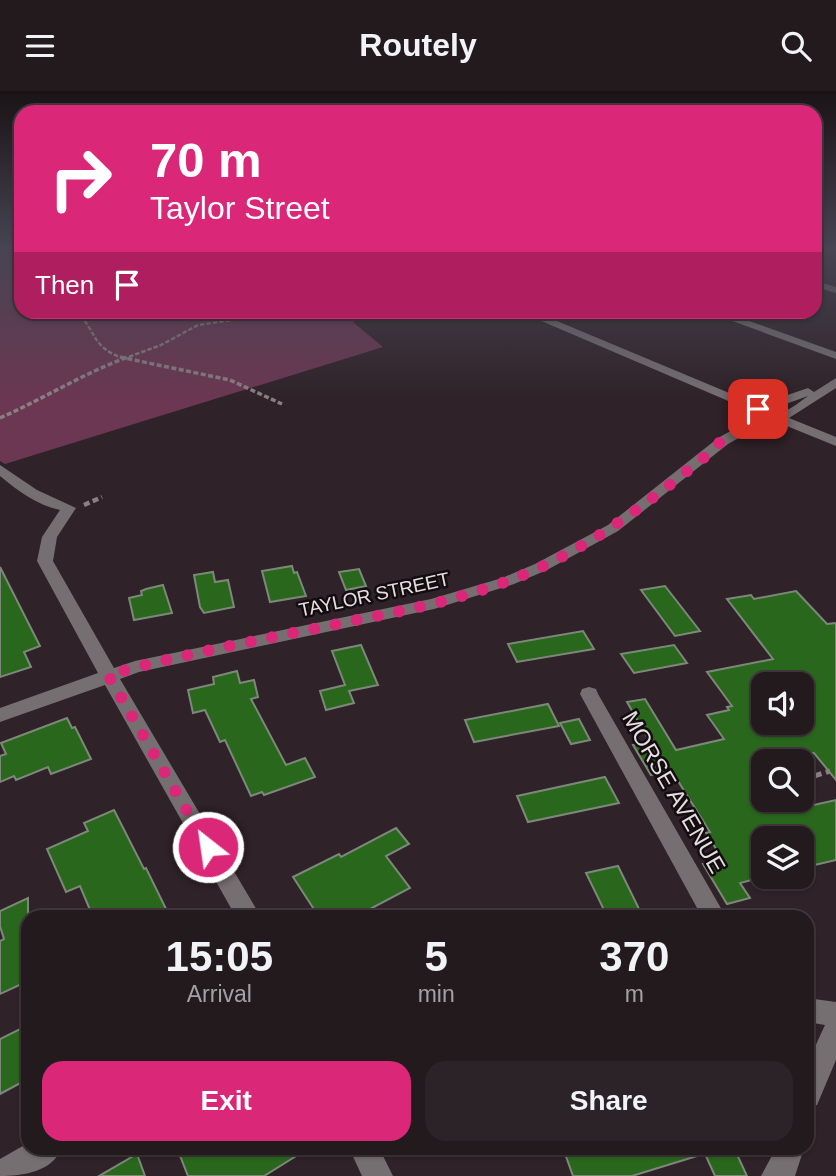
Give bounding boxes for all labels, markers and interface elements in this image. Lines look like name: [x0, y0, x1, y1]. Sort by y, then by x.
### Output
icon: menu: [21, 27, 59, 65]
text: Routely: [359, 27, 477, 63]
icon: search: [777, 27, 815, 65]
icon: right: [35, 133, 126, 224]
text: 70 m: [150, 133, 262, 187]
text: Taylor Street: [150, 190, 330, 226]
icon: arrive: [108, 266, 146, 304]
text: Then: [35, 270, 94, 300]
pin: [728, 379, 788, 439]
icon: arrive: [739, 390, 777, 428]
street label: TAYLOR STREET: [297, 568, 452, 621]
map controls: [751, 672, 814, 889]
button: sound: [751, 672, 814, 735]
street label: MORSE AVENUE: [617, 707, 731, 877]
button: search: [751, 749, 814, 812]
position arrow: [171, 810, 245, 884]
button: layers: [751, 826, 814, 889]
text: 15:05: [166, 933, 273, 980]
text: 5: [424, 933, 448, 980]
text: 370: [599, 933, 669, 980]
text: Arrival: [187, 981, 252, 1007]
text: min: [418, 981, 455, 1007]
text: m: [625, 981, 644, 1007]
button: Exit: [42, 1061, 411, 1141]
button: Share: [425, 1061, 793, 1141]

